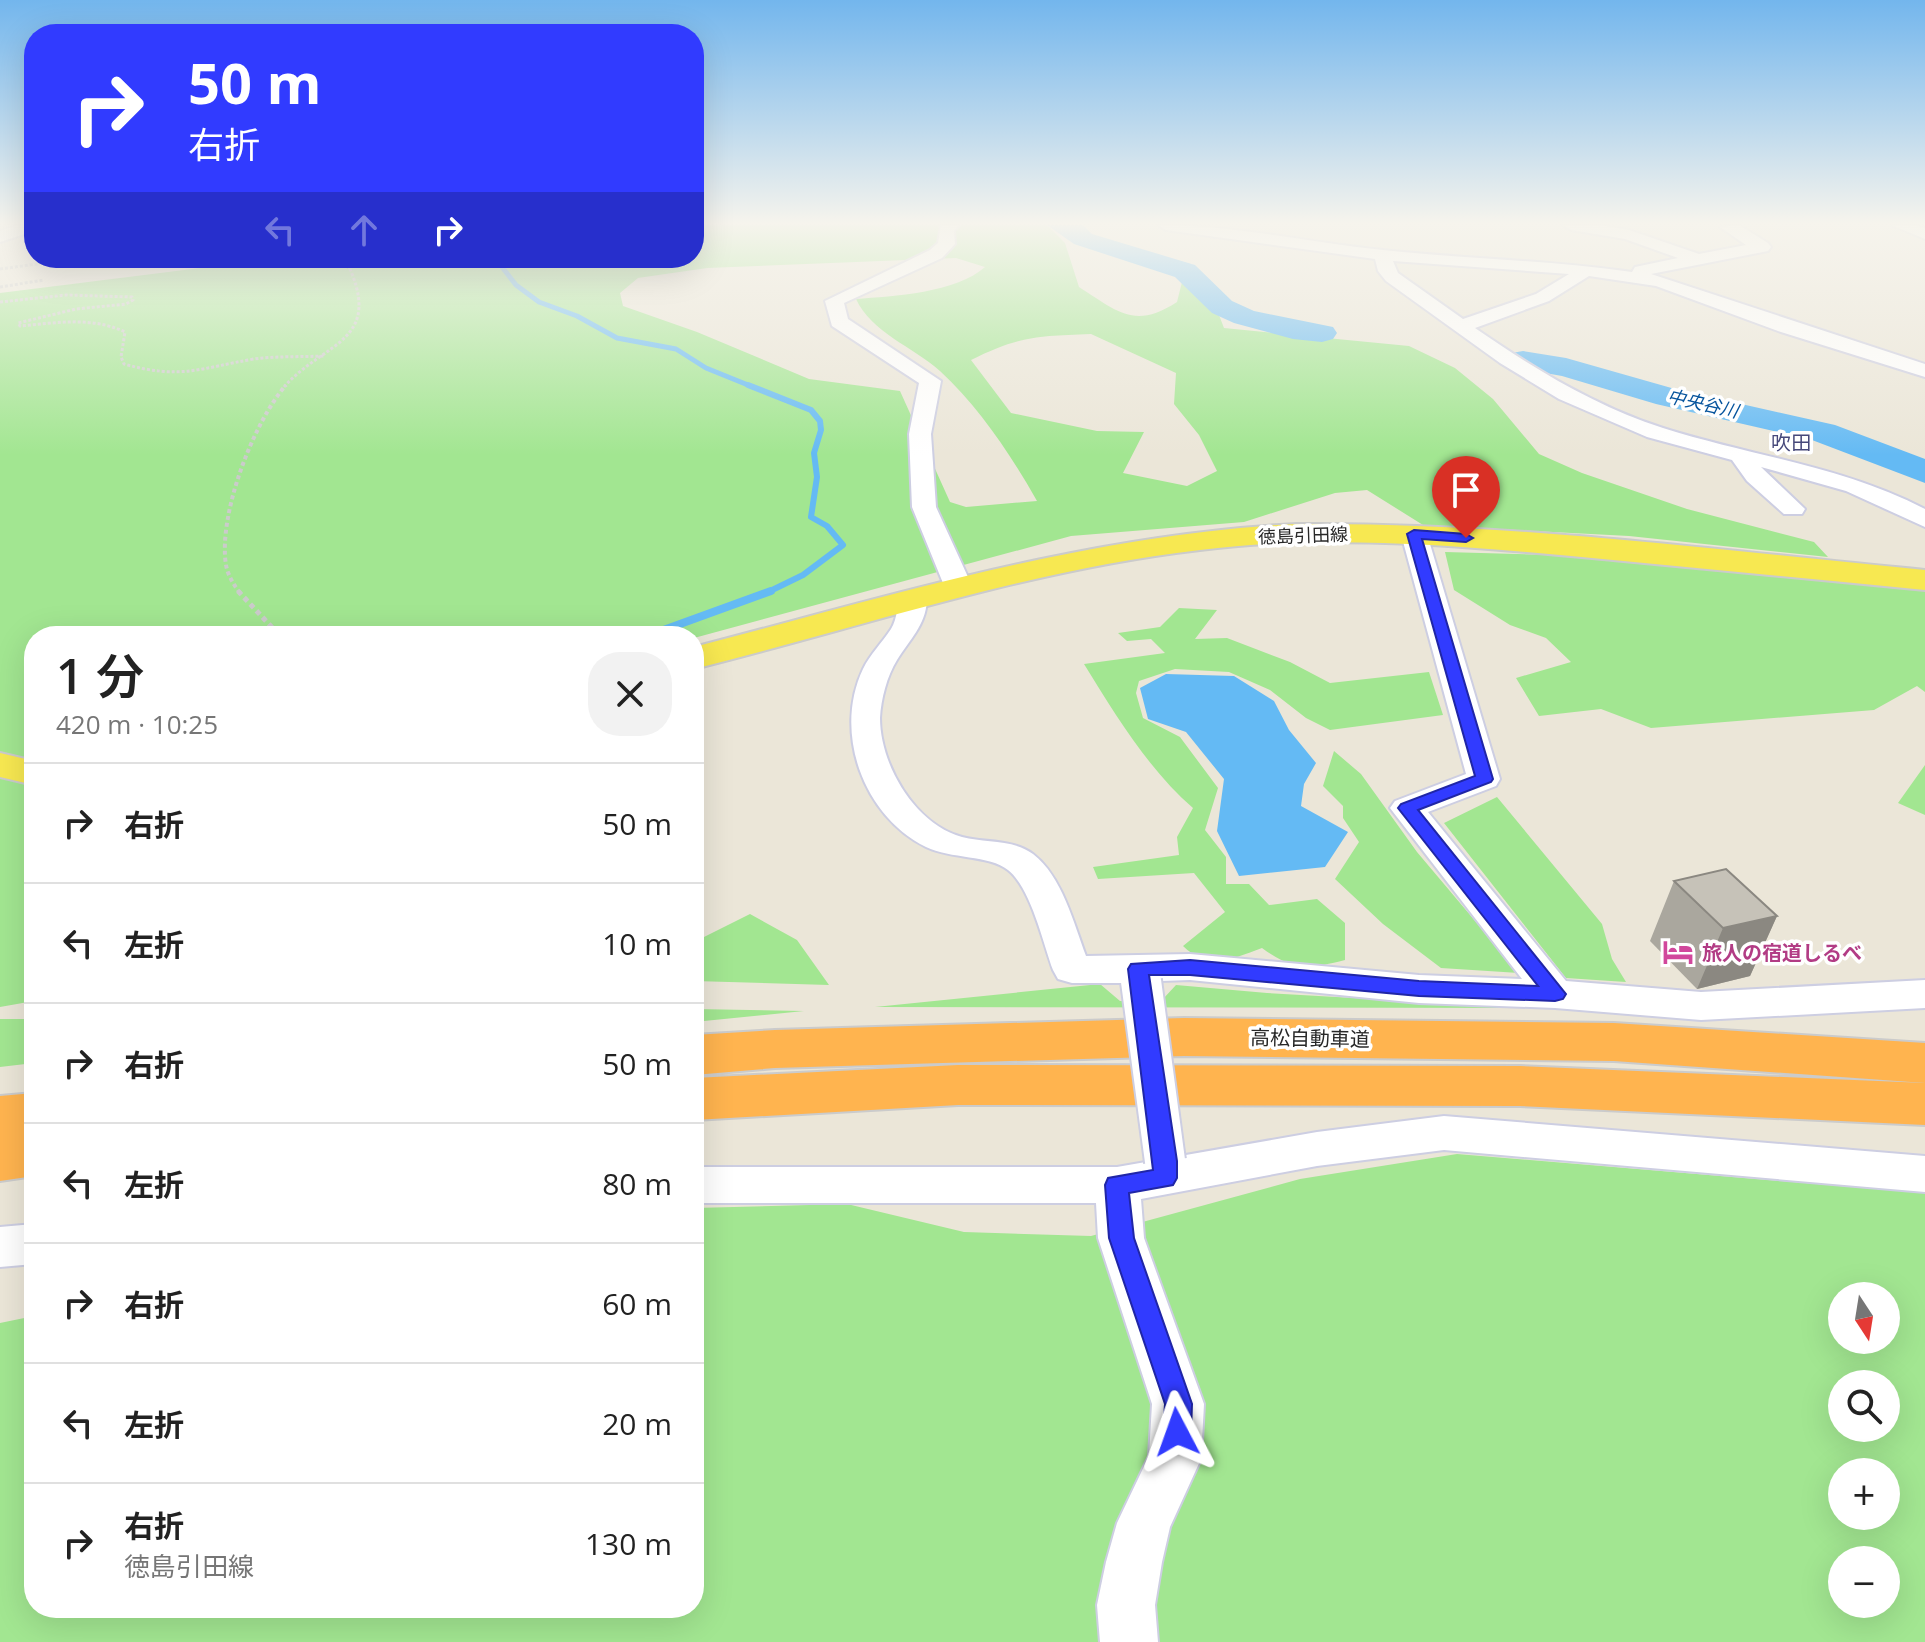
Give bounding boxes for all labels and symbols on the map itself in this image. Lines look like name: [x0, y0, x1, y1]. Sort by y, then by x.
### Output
water label: 中央谷川: [1665, 383, 1743, 423]
district label: 吹田: [1771, 429, 1811, 456]
pin: [1432, 456, 1500, 538]
street label: 徳島引田線: [1258, 521, 1348, 549]
hotel icon: 旅人の宿道しるべ: [1661, 935, 1695, 969]
place label: 旅人の宿道しるべ: [1702, 939, 1862, 966]
street label: 高松自動車道: [1250, 1023, 1370, 1053]
north arrow: [1828, 1282, 1900, 1354]
position arrow: [1135, 1390, 1219, 1474]

